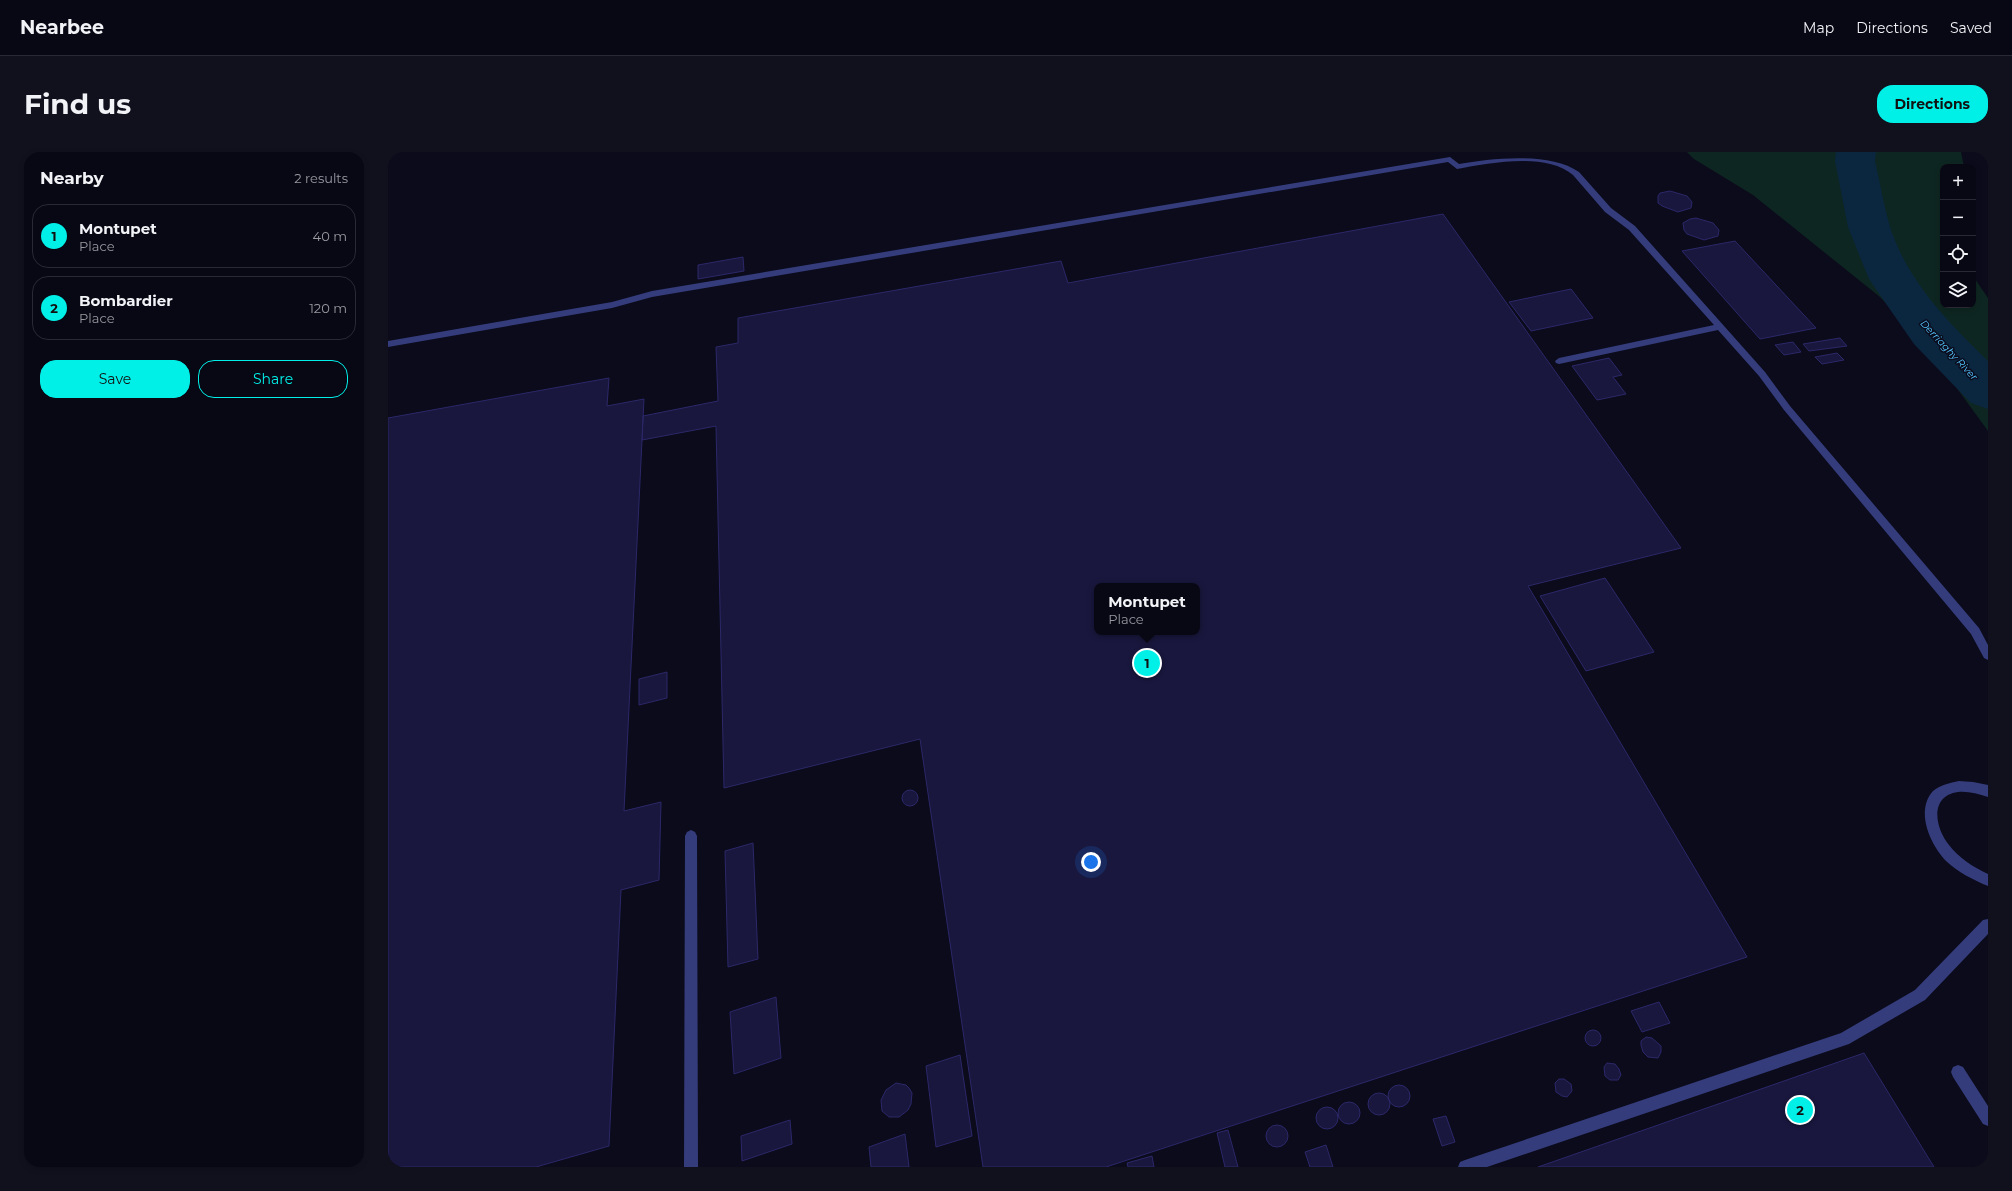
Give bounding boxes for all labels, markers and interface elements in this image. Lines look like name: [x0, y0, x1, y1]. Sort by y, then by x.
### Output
text: Nearbee: [20, 16, 104, 39]
text: Map: [1803, 19, 1834, 37]
text: Directions: [1856, 19, 1928, 37]
text: Saved: [1950, 19, 1992, 37]
button: Directions: [1877, 85, 1988, 123]
text: Find us: [24, 87, 131, 121]
map controls: [1940, 164, 1976, 308]
button: +: [1940, 164, 1976, 200]
text: Nearby: [40, 168, 104, 188]
text: 2 results: [294, 170, 348, 186]
button: −: [1940, 200, 1976, 236]
text: Montupet: [79, 219, 157, 238]
text: 1: [51, 228, 57, 244]
text: 40 m: [313, 228, 347, 244]
button: locate: [1940, 236, 1976, 272]
text: Place: [79, 238, 115, 254]
button: layers: [1940, 272, 1976, 308]
text: Bombardier: [79, 291, 173, 310]
text: 2: [50, 300, 58, 316]
text: 120 m: [309, 300, 347, 316]
text: Place: [79, 310, 115, 326]
water label: Derriaghy River: [1918, 317, 1981, 384]
button: Save: [40, 360, 190, 398]
button: Share: [198, 360, 348, 398]
popup: [1094, 583, 1200, 635]
text: Montupet: [1108, 592, 1186, 611]
text: Place: [1108, 611, 1144, 627]
pin: 1: [1134, 648, 1160, 678]
your location: [1081, 852, 1101, 872]
pin: 2: [1787, 1095, 1813, 1125]

